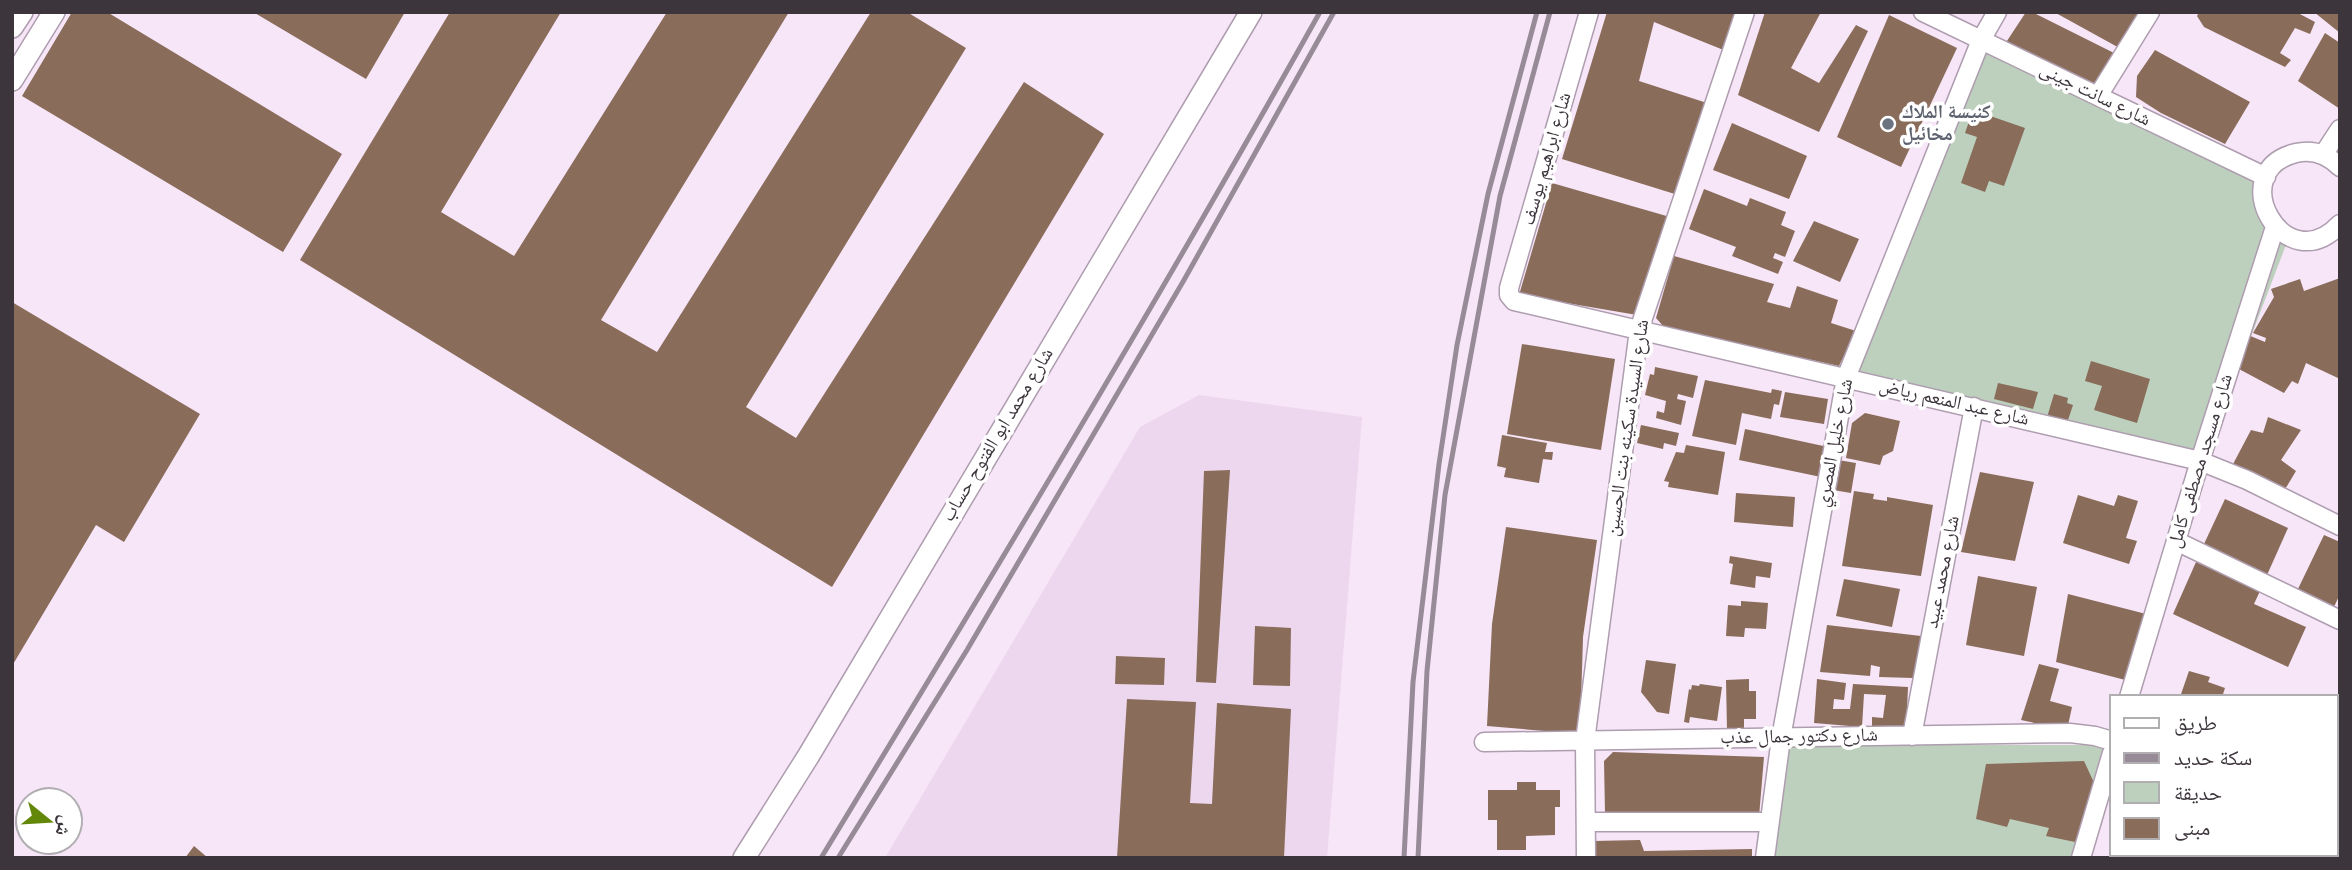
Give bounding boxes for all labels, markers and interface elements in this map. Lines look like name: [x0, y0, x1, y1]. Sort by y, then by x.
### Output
street label: شارع سانت جينى: [2036, 58, 2154, 132]
street label: شارع ابراهيم يوسف: [1517, 90, 1577, 228]
place label: كنيسة الملاك مخائيل: [1902, 101, 1991, 147]
marker: كنيسة الملاك مخائيل: [1880, 116, 1896, 132]
street label: شارع السيدة سكينه بنت الحسين: [1601, 318, 1655, 538]
street label: شارع محمد ابو الفتوح حساب: [937, 344, 1059, 526]
street label: شارع مسجد مصطفى كامل: [2163, 371, 2239, 551]
street label: شارع عبد المنعم رياض: [1877, 374, 2031, 432]
street label: شارع خليل المصري: [1811, 377, 1861, 510]
street label: شارع محمد عبيد: [1920, 514, 1966, 630]
legend: [2110, 695, 2338, 856]
text: طريق: [2174, 711, 2217, 738]
street label: شارع دكتور جمال عذب: [1720, 724, 1878, 750]
text: سكة حديد: [2174, 746, 2252, 773]
text: حديقة: [2174, 781, 2222, 808]
north arrow: [14, 786, 84, 856]
text: ش: [49, 812, 78, 839]
text: مبنى: [2174, 816, 2210, 843]

